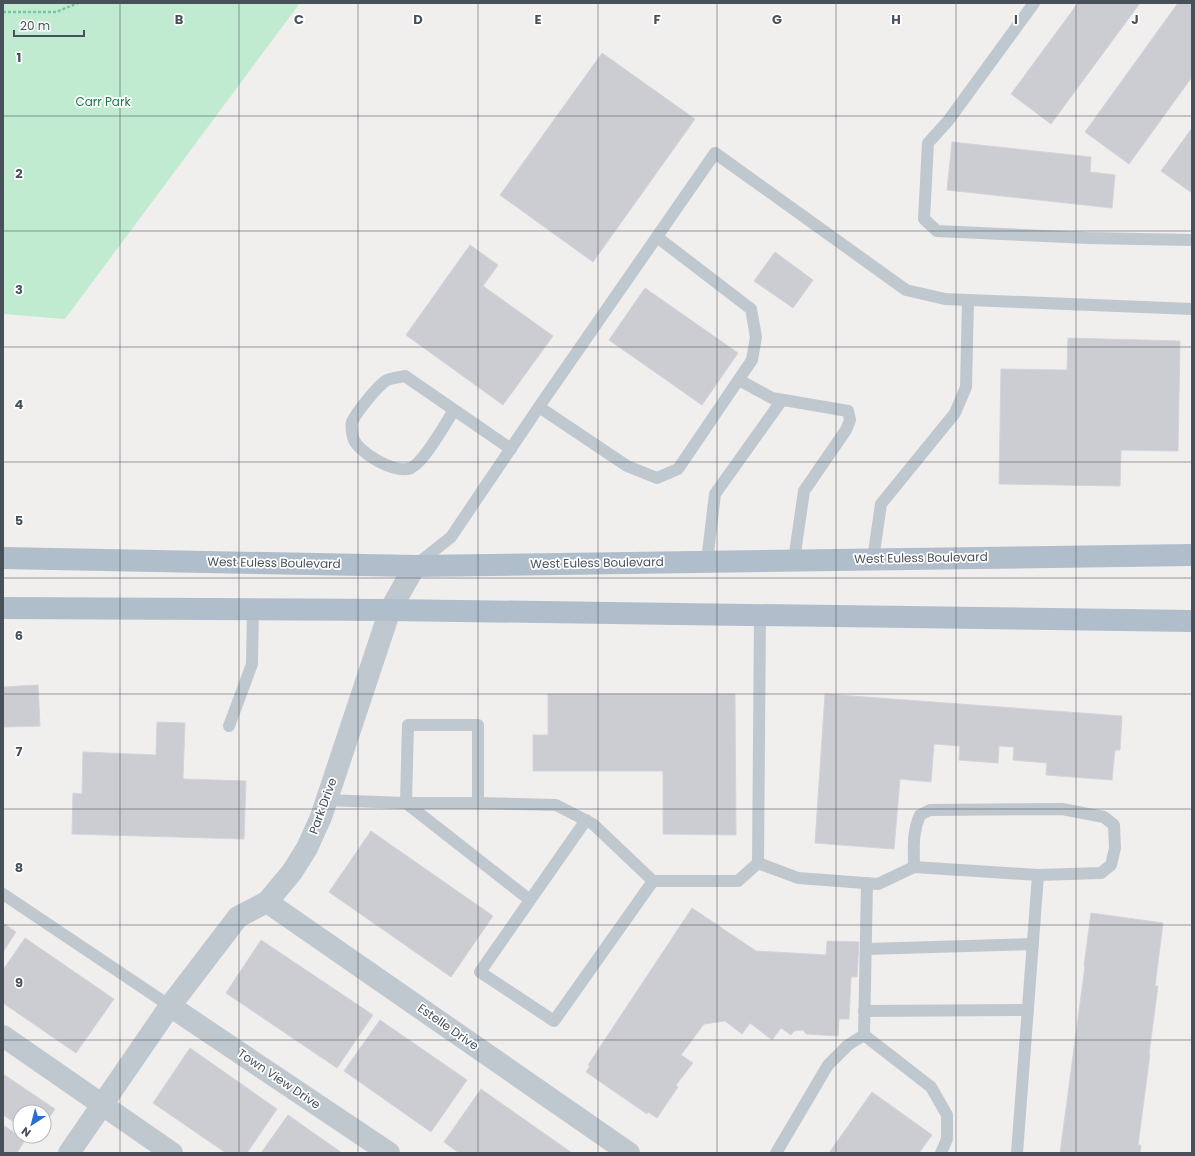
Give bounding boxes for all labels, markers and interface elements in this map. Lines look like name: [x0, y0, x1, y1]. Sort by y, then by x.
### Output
text: B: [175, 10, 184, 29]
text: C: [294, 10, 304, 29]
text: D: [413, 10, 423, 29]
text: E: [534, 10, 542, 29]
text: F: [653, 10, 661, 29]
text: G: [772, 10, 782, 29]
text: H: [891, 10, 901, 29]
text: I: [1014, 10, 1018, 29]
text: J: [1131, 10, 1139, 29]
scale bar: [14, 12, 84, 38]
text: 20 m: [20, 17, 50, 34]
text: 1: [17, 48, 21, 67]
park label: Carr Park: [75, 93, 131, 110]
text: 2: [15, 164, 23, 183]
text: 3: [15, 280, 23, 299]
text: 4: [15, 395, 24, 414]
text: 5: [15, 511, 23, 530]
street label: West Euless Boulevard: [854, 548, 988, 567]
street label: West Euless Boulevard: [207, 553, 341, 572]
street label: West Euless Boulevard: [530, 553, 664, 572]
text: 6: [15, 626, 23, 645]
text: 7: [16, 742, 23, 761]
street label: Park Drive: [304, 775, 341, 836]
text: 8: [15, 858, 23, 877]
text: 9: [15, 973, 23, 992]
street label: Estelle Drive: [414, 999, 482, 1054]
street label: Town View Drive: [235, 1045, 324, 1113]
north arrow: [12, 1104, 52, 1144]
text: N: [18, 1123, 34, 1141]

